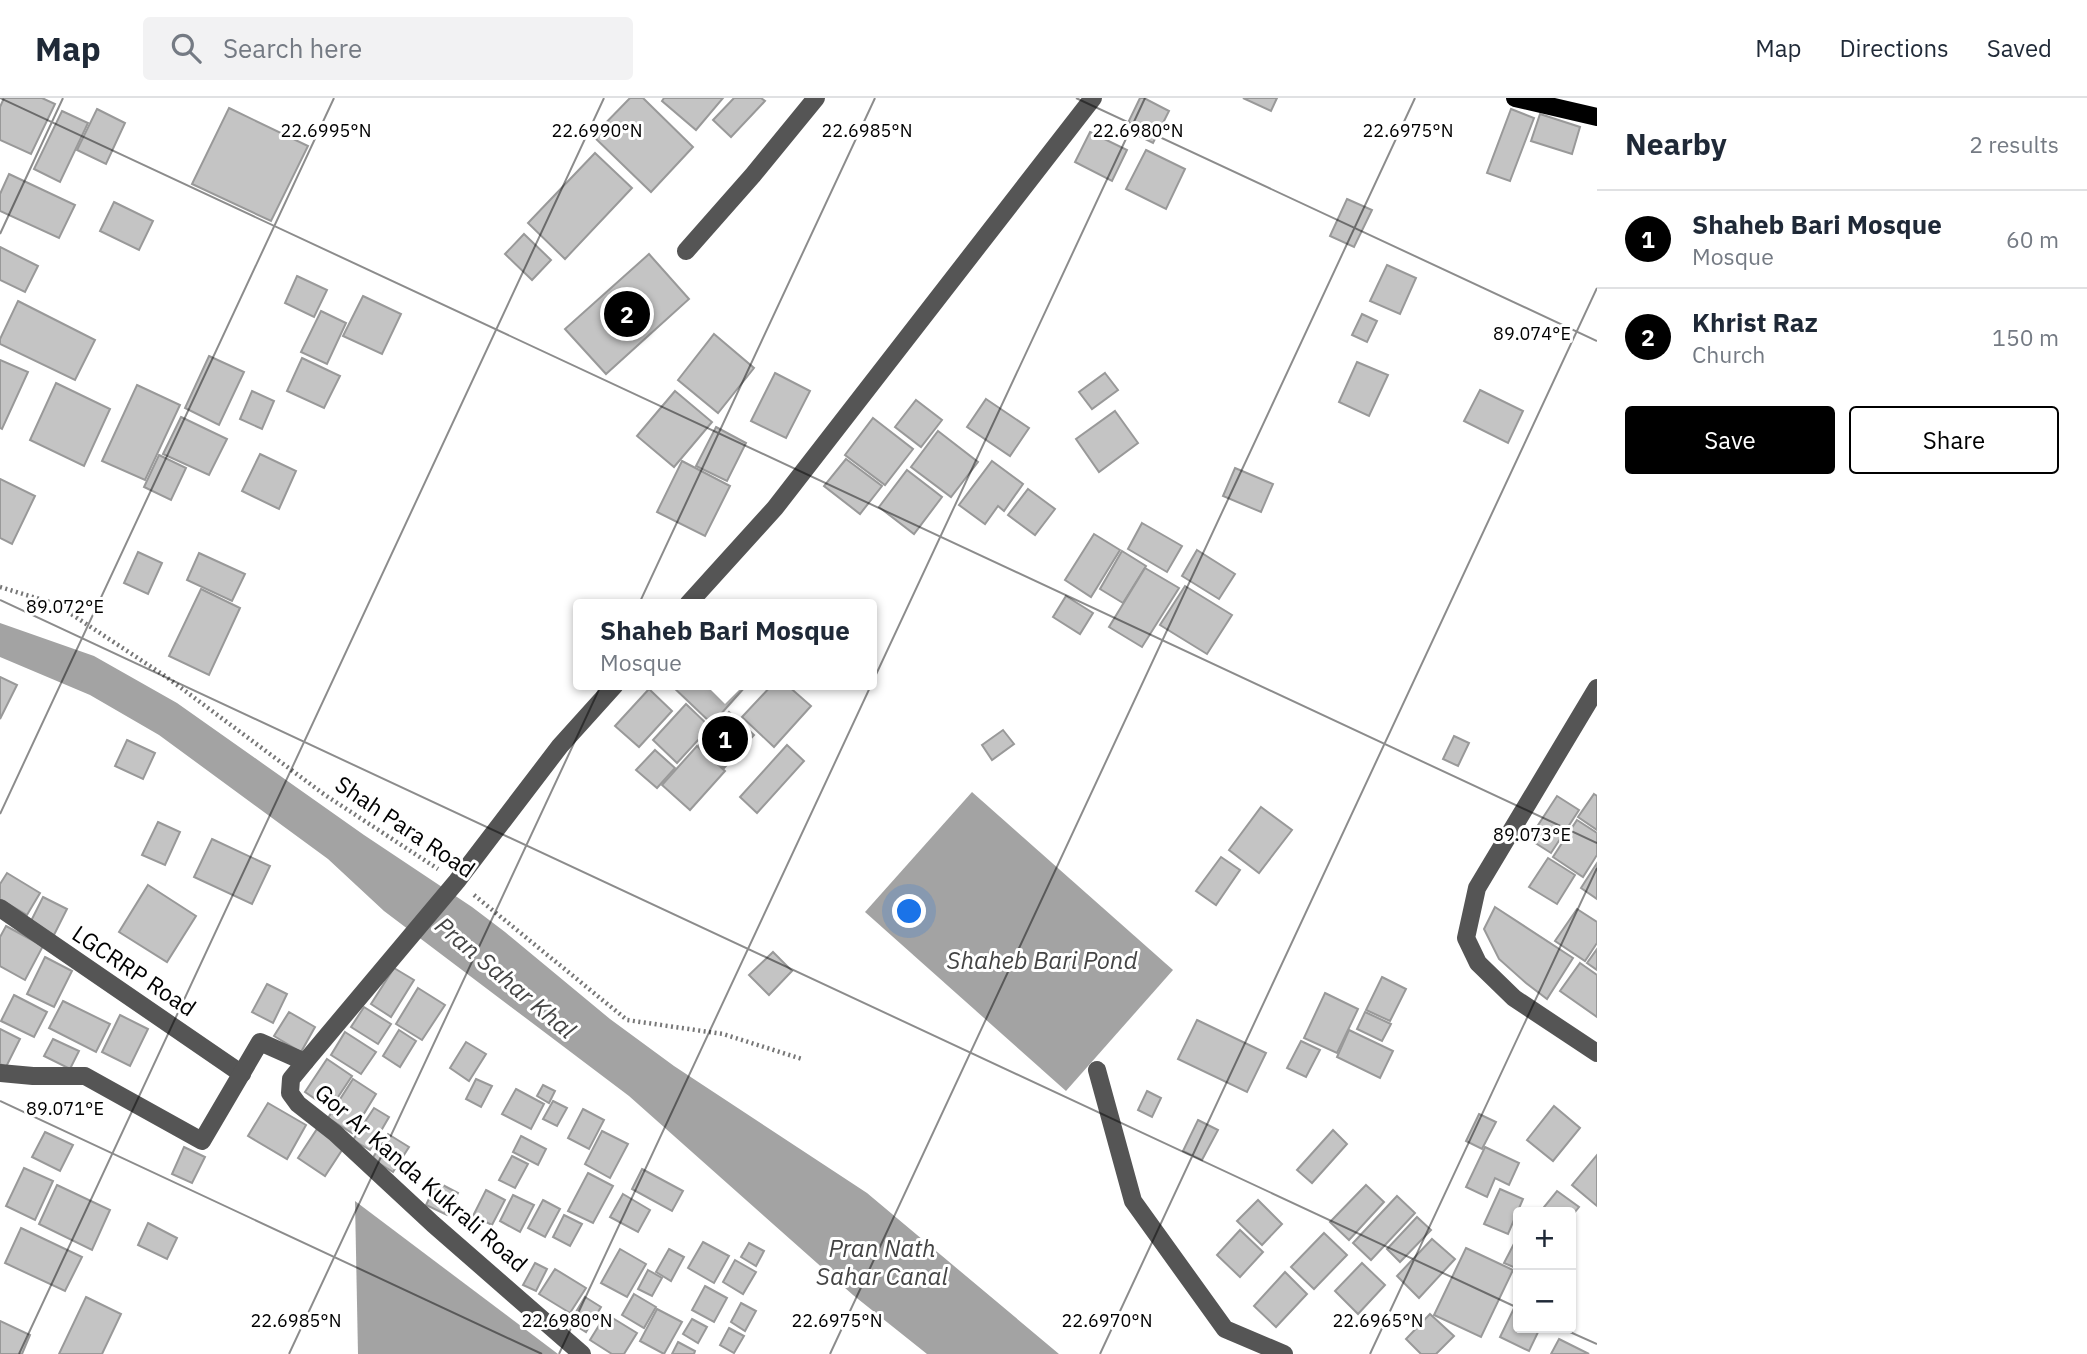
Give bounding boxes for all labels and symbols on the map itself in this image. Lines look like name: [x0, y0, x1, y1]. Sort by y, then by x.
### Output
text: 22.6995°N: [281, 119, 371, 142]
text: 22.6990°N: [552, 119, 642, 142]
text: 22.6985°N: [822, 119, 912, 142]
text: 22.6980°N: [1093, 119, 1183, 142]
text: 22.6975°N: [1363, 119, 1453, 142]
pin: 2: [604, 288, 650, 340]
text: 89.074°E: [1493, 322, 1571, 345]
text: 89.072°E: [26, 595, 104, 618]
pin: 1: [702, 713, 748, 765]
street label: Shah Para Road: [330, 768, 481, 884]
text: 89.073°E: [1493, 823, 1571, 846]
your location: [892, 894, 926, 928]
water label: Pran Sahar Khal: [429, 909, 583, 1046]
street label: LGCRRP Road: [67, 918, 202, 1023]
water label: Shaheb Bari Pond: [947, 944, 1137, 976]
street label: Gor Ar Kanda Kukrali Road: [309, 1077, 534, 1278]
text: 89.071°E: [26, 1097, 104, 1120]
water label: Pran Nath Sahar Canal: [816, 1232, 949, 1292]
text: 22.6985°N: [251, 1309, 341, 1332]
text: 22.6980°N: [522, 1309, 612, 1332]
text: 22.6975°N: [792, 1309, 882, 1332]
text: 22.6970°N: [1062, 1309, 1152, 1332]
text: 22.6965°N: [1333, 1309, 1423, 1332]

